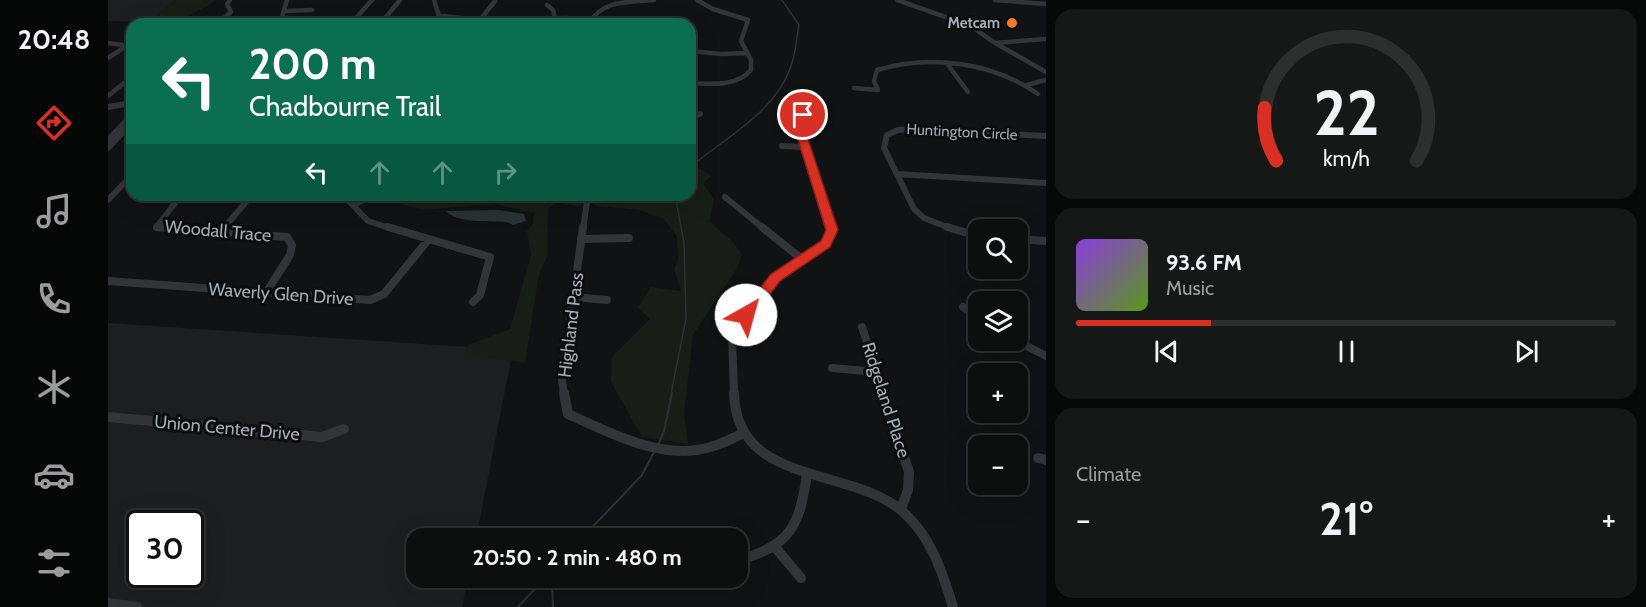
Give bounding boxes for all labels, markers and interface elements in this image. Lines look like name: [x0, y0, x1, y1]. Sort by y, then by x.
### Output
place label: Metcam: [947, 14, 1000, 32]
marker: Metcam: [1005, 16, 1019, 30]
text: 20:48: [18, 23, 90, 56]
text: 200 m: [249, 38, 376, 90]
icon: left: [150, 42, 228, 120]
text: 22: [1313, 75, 1379, 151]
pin: [777, 89, 828, 140]
text: Chadbourne Trail: [249, 90, 441, 123]
icon: arrive: [786, 98, 819, 131]
icon: directions: [33, 102, 75, 144]
street label: Huntington Circle: [906, 120, 1018, 144]
text: km/h: [1323, 146, 1369, 172]
icon: left: [300, 156, 333, 189]
icon: ahead: [363, 156, 396, 189]
icon: ahead: [426, 156, 459, 189]
icon: right: [489, 156, 522, 189]
icon: music: [33, 190, 75, 232]
street label: Woodall Trace: [164, 215, 272, 247]
map controls: [968, 219, 1028, 495]
button: search: [968, 219, 1028, 279]
text: 93.6 FM: [1166, 249, 1242, 276]
street label: Highland Pass: [554, 271, 588, 379]
text: Music: [1166, 276, 1214, 300]
icon: phone: [33, 278, 75, 320]
street label: Waverly Glen Drive: [208, 278, 354, 310]
position arrow: [714, 283, 778, 347]
button: layers: [968, 291, 1028, 351]
icon: previous: [1150, 335, 1183, 368]
icon: pause: [1330, 335, 1363, 368]
icon: next: [1510, 335, 1543, 368]
street label: Ridgeland Place: [857, 340, 915, 460]
button: +: [968, 363, 1028, 423]
icon: climate: [33, 366, 75, 408]
street label: Union Center Drive: [153, 411, 301, 445]
button: −: [968, 435, 1028, 495]
icon: car: [33, 454, 75, 496]
text: Climate: [1076, 462, 1141, 486]
text: 21°: [1319, 492, 1373, 546]
text: −: [1076, 499, 1091, 539]
text: +: [1601, 499, 1616, 539]
speed limit sign: 30: [126, 510, 204, 588]
icon: filters: [33, 542, 75, 584]
text: 20:50 · 2 min · 480 m: [472, 544, 682, 571]

